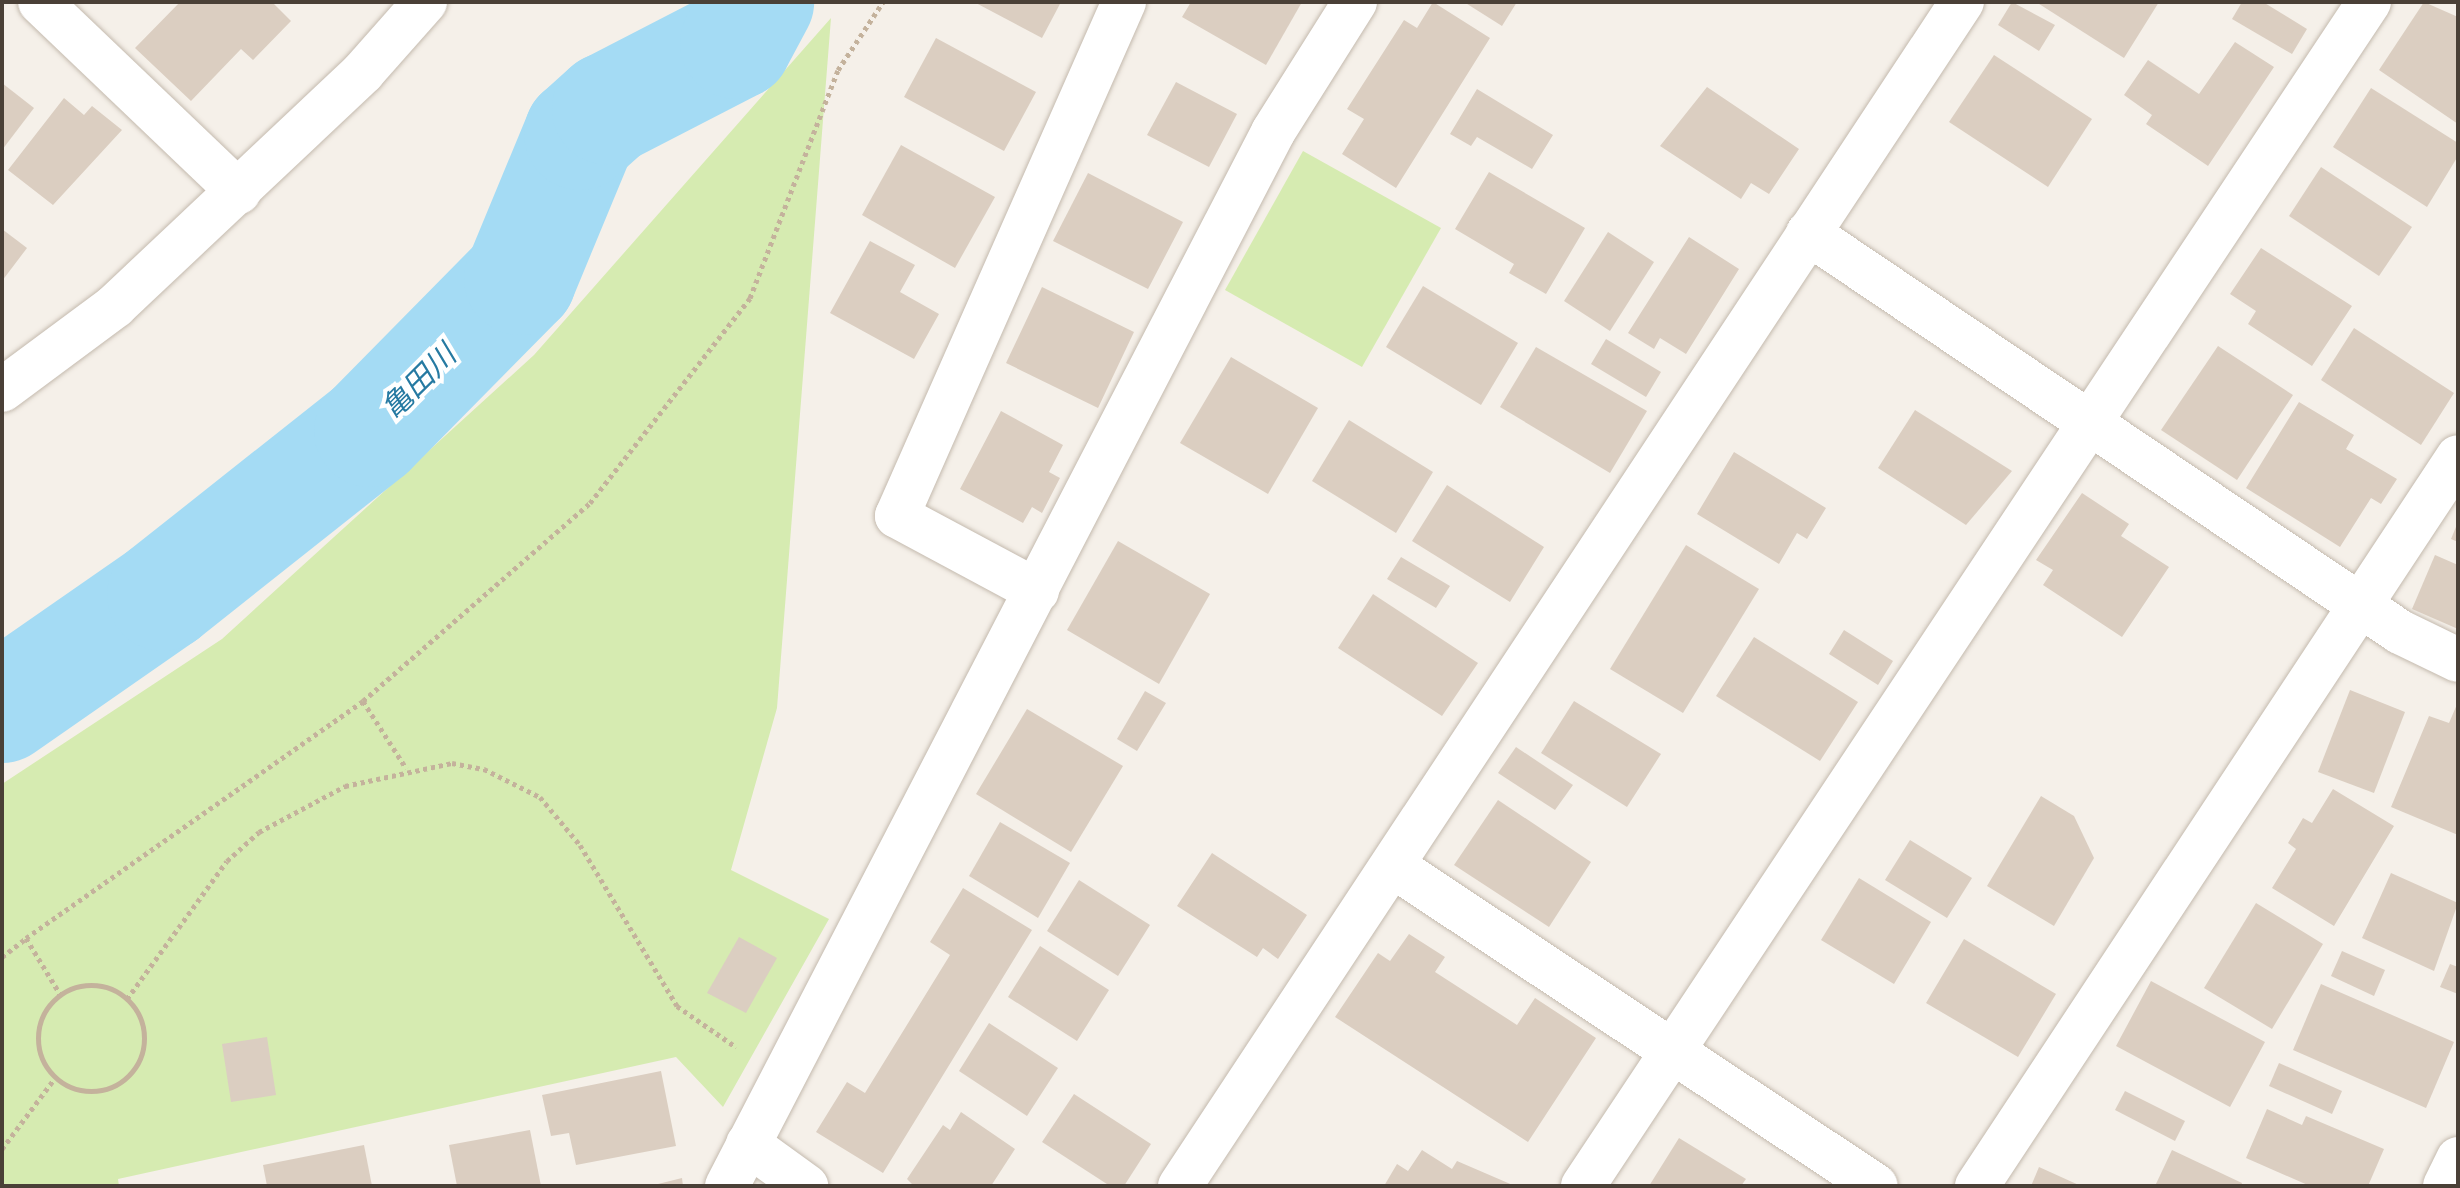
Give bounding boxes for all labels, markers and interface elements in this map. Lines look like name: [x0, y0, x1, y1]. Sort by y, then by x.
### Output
water label: 亀田川: [374, 337, 464, 427]

